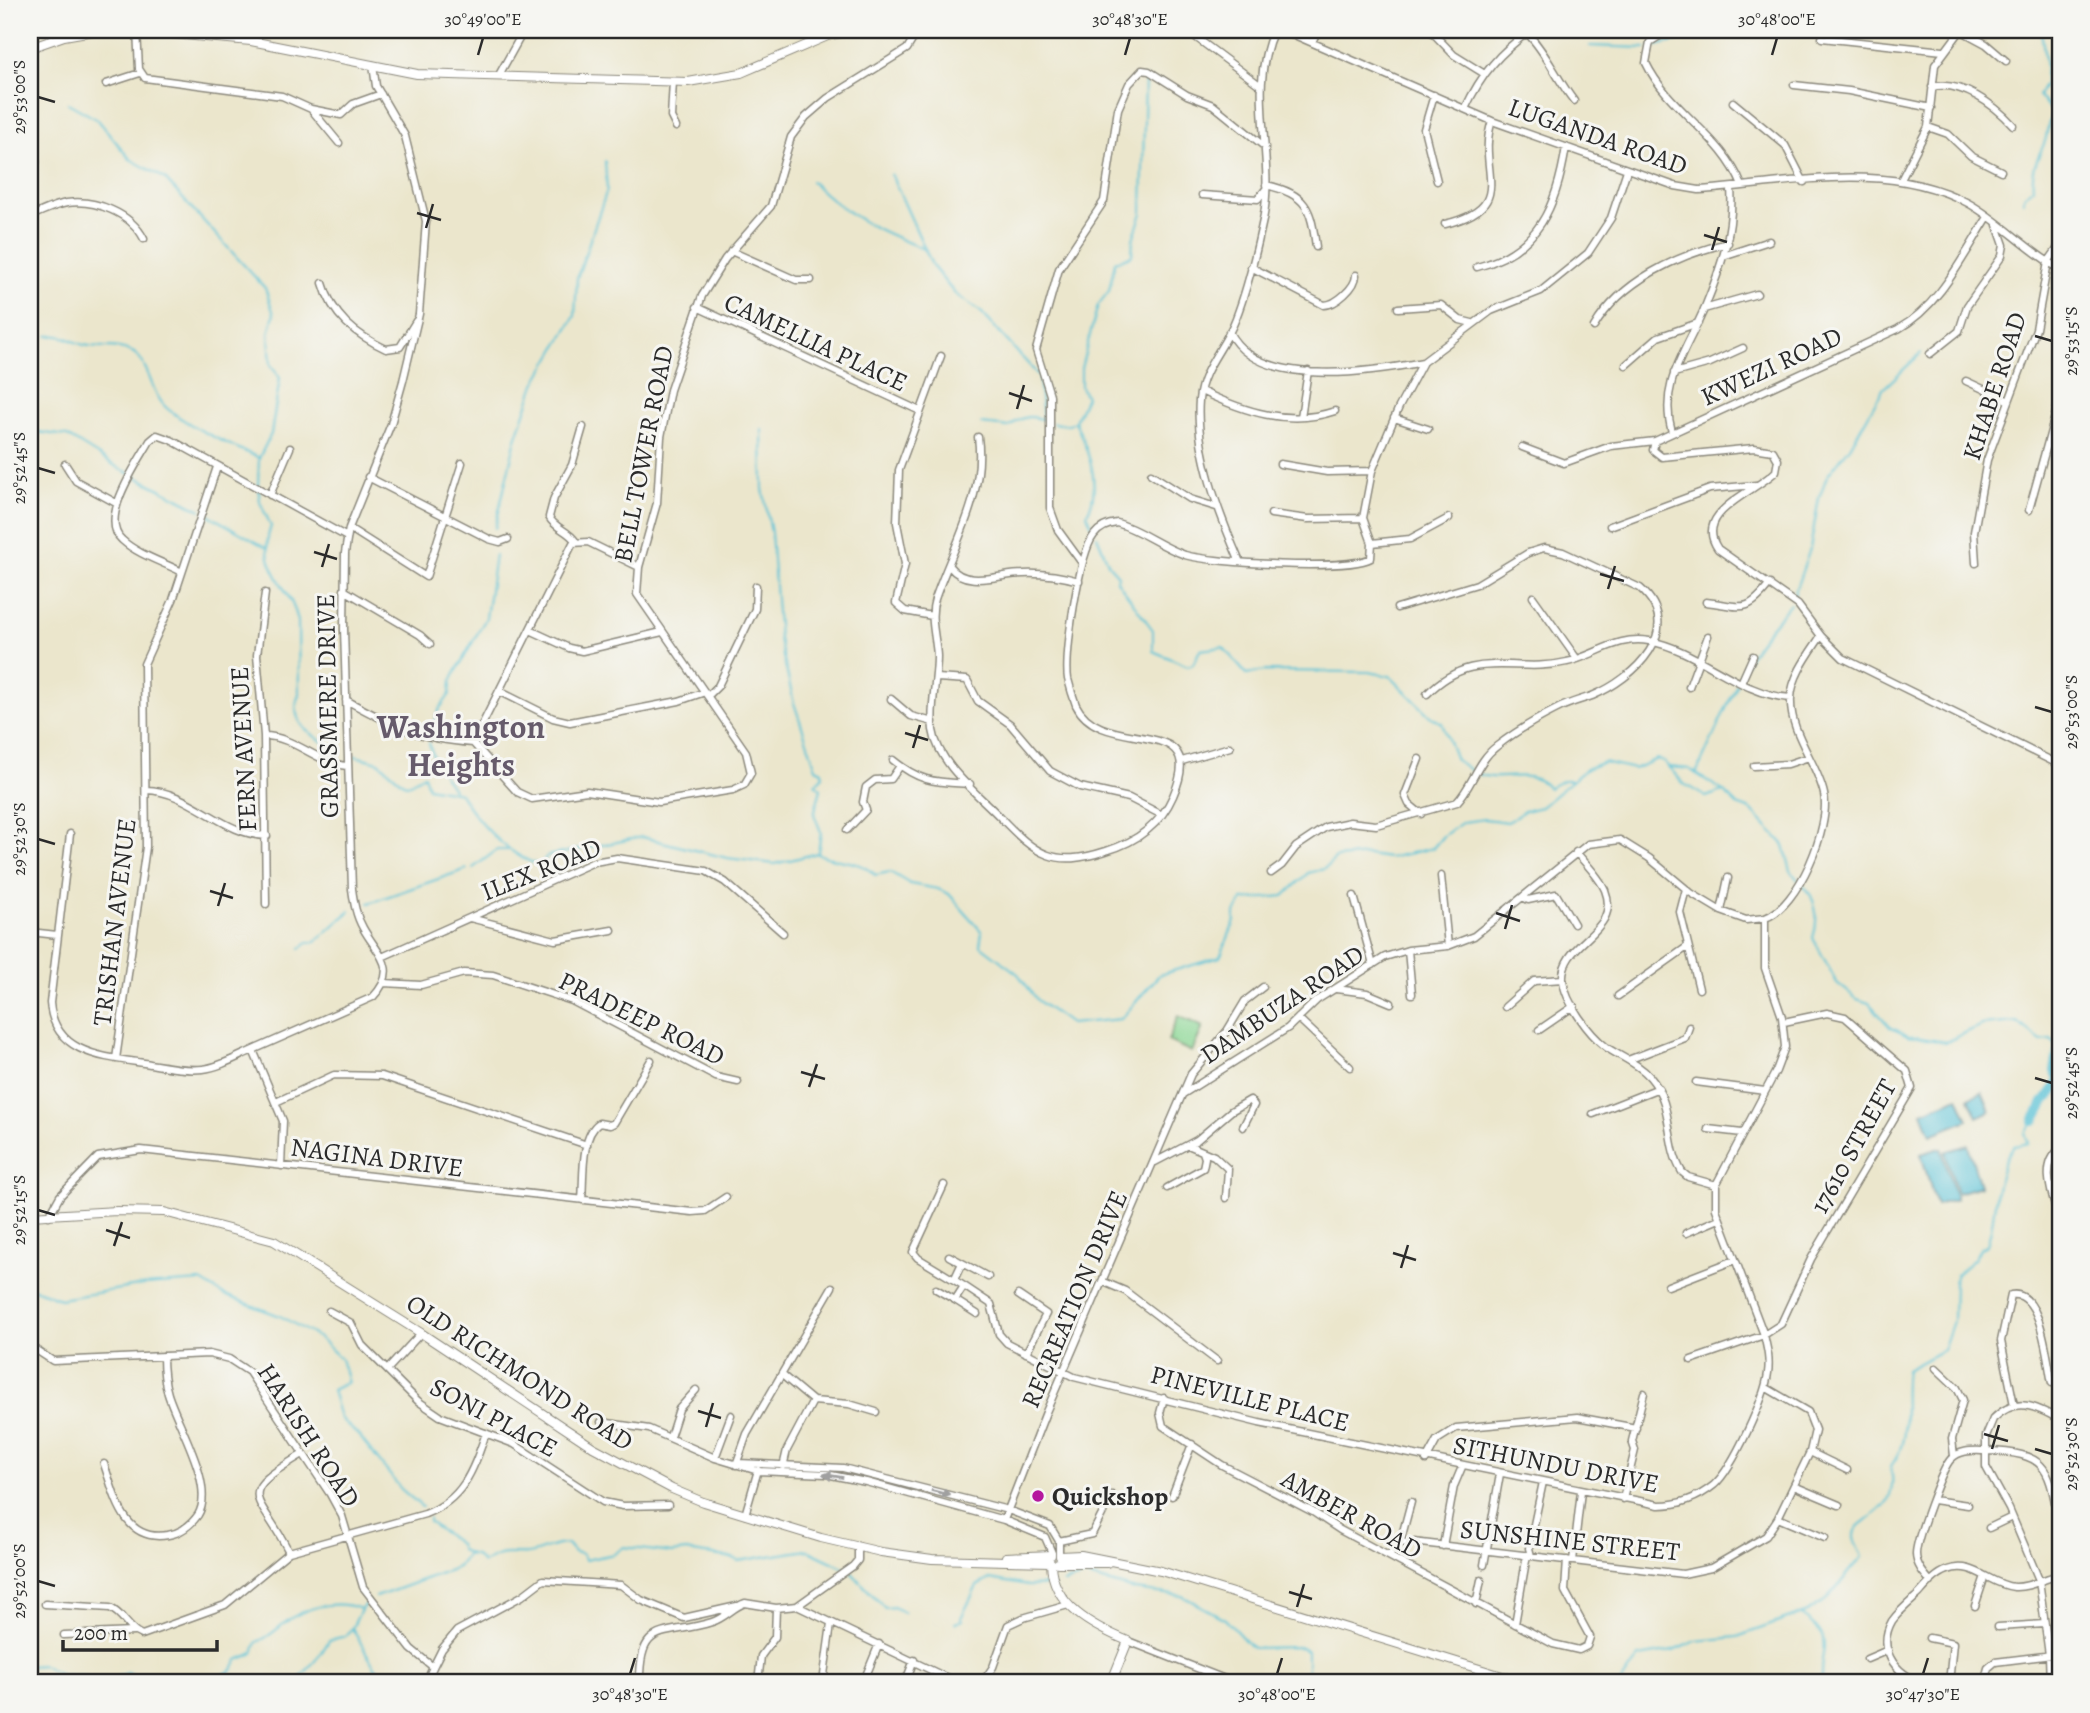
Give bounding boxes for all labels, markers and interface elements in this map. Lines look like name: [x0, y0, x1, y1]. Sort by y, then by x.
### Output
text: 30°49'00"E: [444, 7, 522, 31]
text: 30°48'30"E: [1092, 7, 1168, 31]
text: 30°48'00"E: [1738, 7, 1816, 31]
text: 29°53'00"S: [7, 60, 31, 134]
street label: LUGANDA ROAD: [1504, 89, 1692, 184]
street label: CAMELLIA PLACE: [719, 285, 913, 400]
text: 29°53'15"S: [2059, 306, 2083, 376]
street label: KHABE ROAD: [1954, 308, 2035, 465]
street label: KWEZI ROAD: [1695, 318, 1848, 414]
street label: BELL TOWER ROAD: [605, 343, 682, 566]
text: 29°52'45"S: [7, 432, 31, 504]
street label: GRASSMERE DRIVE: [308, 593, 347, 819]
street label: FERN AVENUE: [222, 665, 265, 833]
text: 29°53'00"S: [2059, 675, 2083, 749]
district label: Washington Heights: [376, 704, 545, 787]
text: 29°52'30"S: [7, 802, 31, 876]
street label: TRISHAN AVENUE: [84, 816, 145, 1028]
street label: ILEX ROAD: [476, 830, 606, 909]
street label: DAMBUZA ROAD: [1194, 937, 1371, 1072]
street label: PRADEEP ROAD: [553, 963, 731, 1074]
text: 29°52'45"S: [2059, 1047, 2083, 1119]
street label: 17610 STREET: [1802, 1073, 1905, 1220]
street label: NAGINA DRIVE: [289, 1130, 465, 1185]
text: 29°52'15"S: [7, 1175, 31, 1245]
street label: RECREATION DRIVE: [1013, 1185, 1136, 1413]
street label: OLD RICHMOND ROAD: [400, 1286, 640, 1459]
street label: HARISH ROAD: [249, 1356, 368, 1514]
street label: PINEVILLE PLACE: [1147, 1357, 1353, 1440]
street label: SONI PLACE: [424, 1369, 564, 1466]
text: 29°52'30"S: [2059, 1417, 2083, 1491]
street label: SITHUNDU DRIVE: [1450, 1427, 1662, 1502]
street label: AMBER ROAD: [1274, 1461, 1428, 1568]
one-way arrow: [822, 1470, 844, 1481]
place label: Quickshop: [1052, 1479, 1168, 1514]
one-way arrow: [930, 1488, 952, 1499]
marker: Quickshop: [1030, 1488, 1046, 1504]
street label: SUNSHINE STREET: [1458, 1512, 1682, 1569]
text: 29°52'00"S: [7, 1543, 31, 1619]
scale bar: [63, 1608, 217, 1652]
text: 200 m: [74, 1619, 128, 1647]
text: 30°48'30"E: [592, 1682, 668, 1706]
text: 30°48'00"E: [1238, 1682, 1316, 1706]
text: 30°47'30"E: [1886, 1682, 1960, 1706]

